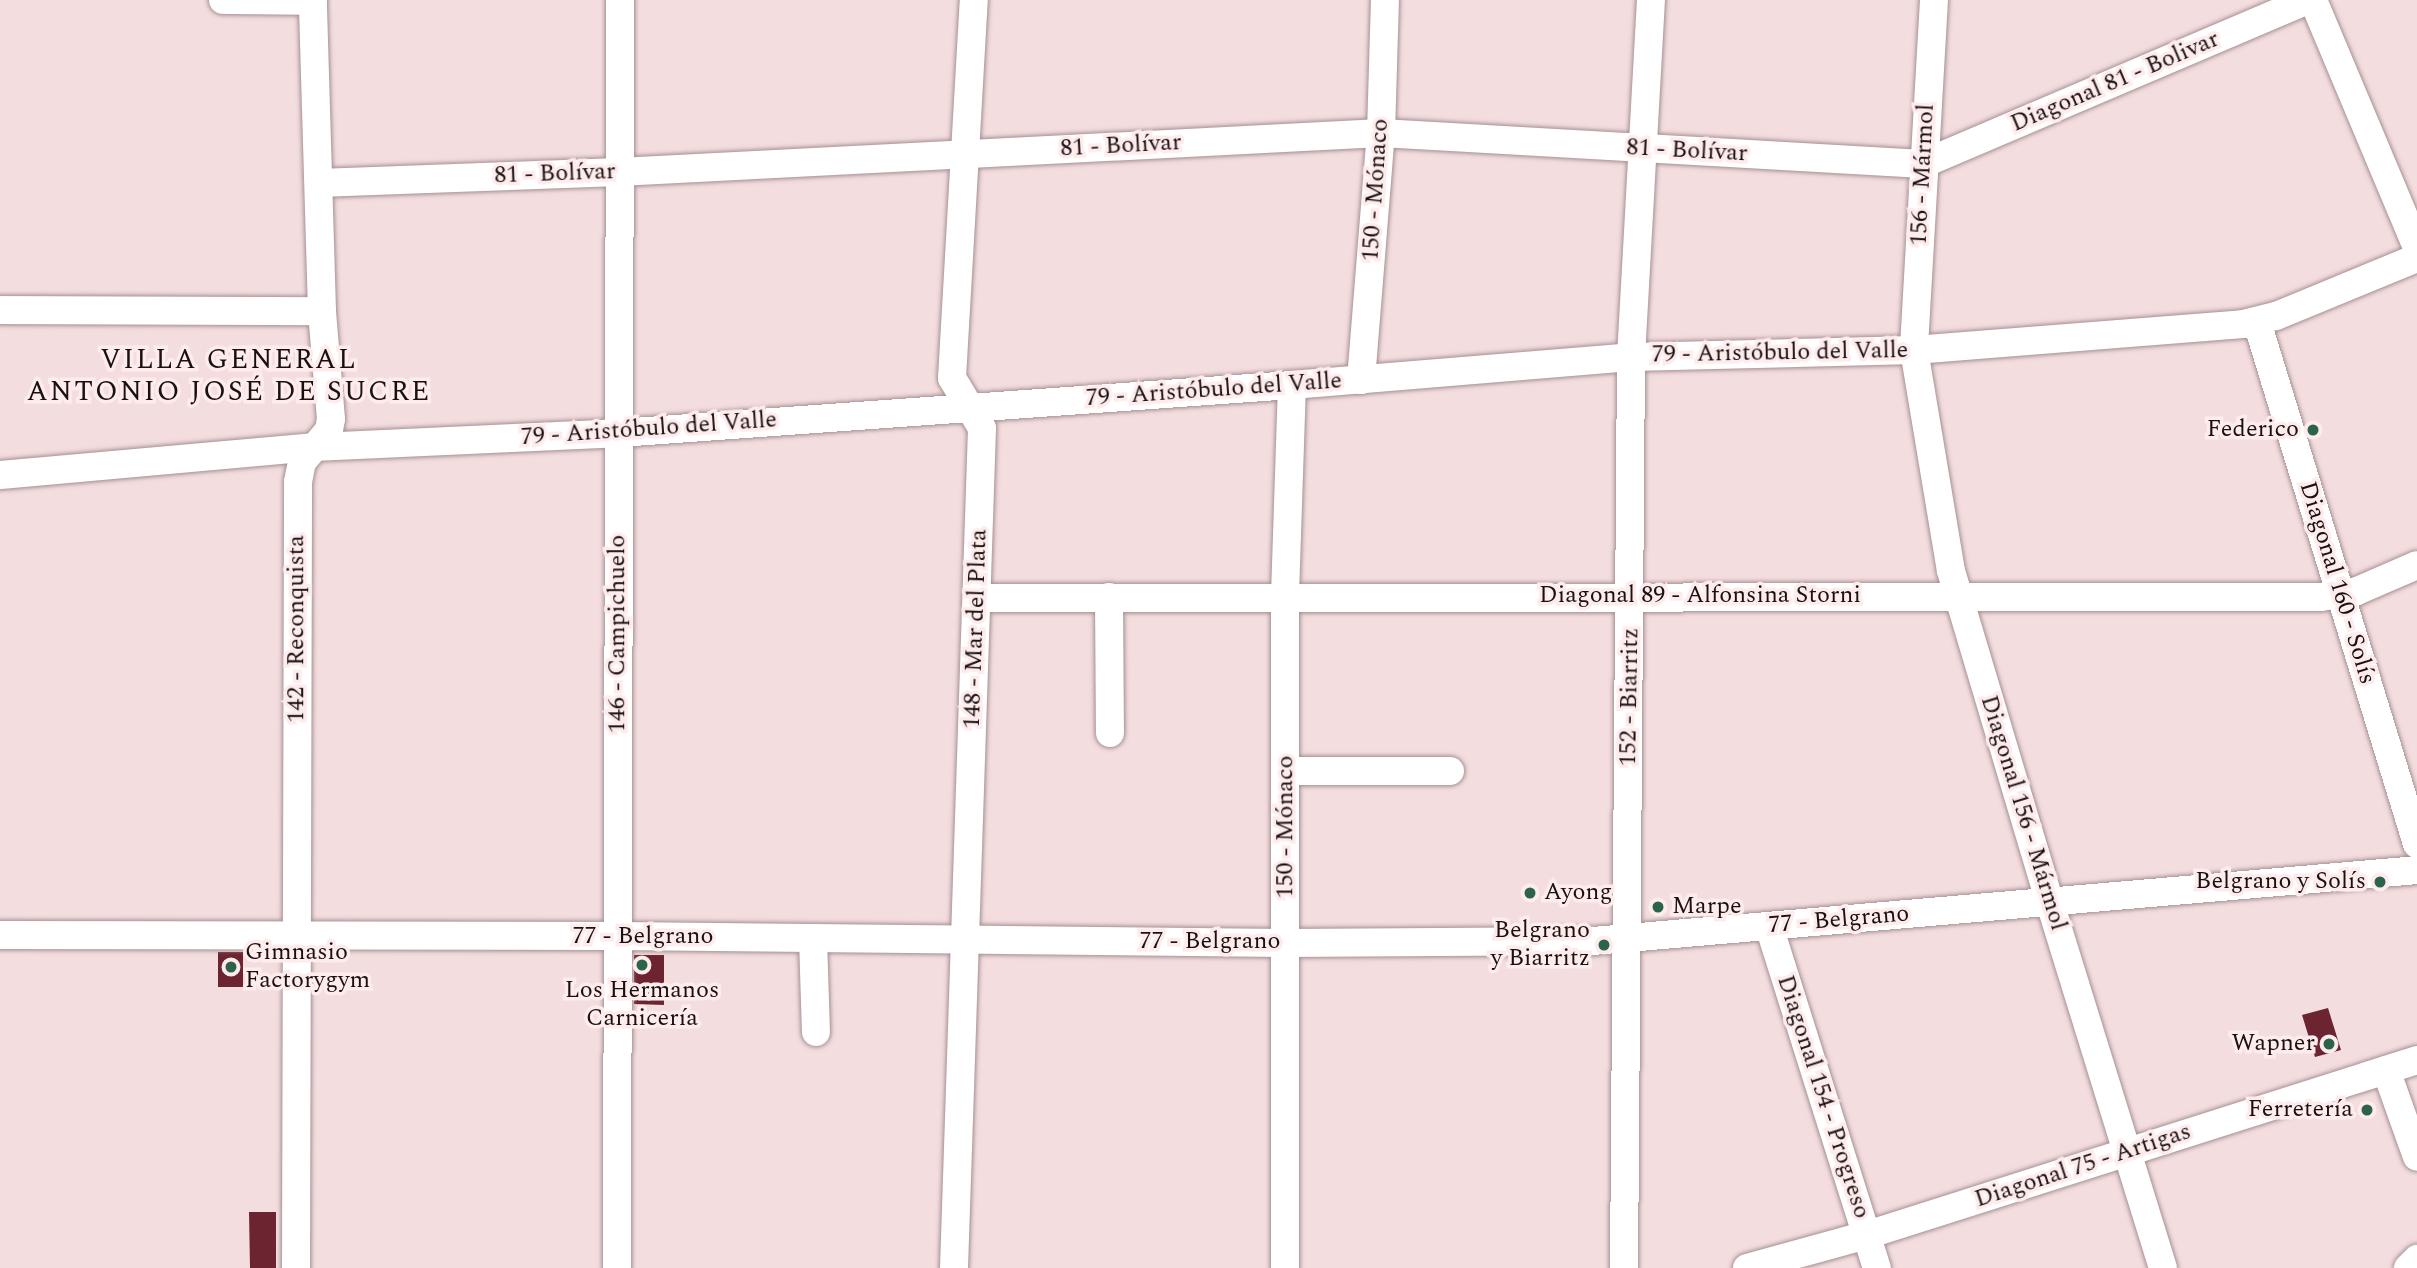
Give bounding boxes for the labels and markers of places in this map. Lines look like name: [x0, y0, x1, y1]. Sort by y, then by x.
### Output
place label: Federico: [2207, 416, 2299, 444]
marker: Federico: [2305, 422, 2321, 438]
place label: Belgrano y Solís: [2195, 868, 2366, 896]
marker: Belgrano y Solís: [2372, 874, 2388, 890]
place label: Ayong: [1544, 879, 1612, 907]
marker: Ayong: [1522, 885, 1538, 901]
place label: Marpe: [1672, 893, 1742, 921]
marker: Marpe: [1650, 899, 1666, 915]
place label: Belgrano y Biarritz: [1491, 917, 1590, 973]
marker: Belgrano y Biarritz: [1596, 937, 1612, 953]
place label: Gimnasio Factorygym: [245, 939, 370, 995]
marker: Los Hermanos Carnicería: [634, 957, 650, 973]
marker: Gimnasio Factorygym: [223, 959, 239, 975]
place label: Los Hermanos Carnicería: [565, 977, 719, 1033]
place label: Wapner: [2231, 1030, 2315, 1058]
marker: Wapner: [2321, 1036, 2337, 1052]
place label: Ferretería: [2248, 1096, 2353, 1124]
marker: Ferretería: [2359, 1102, 2375, 1118]

